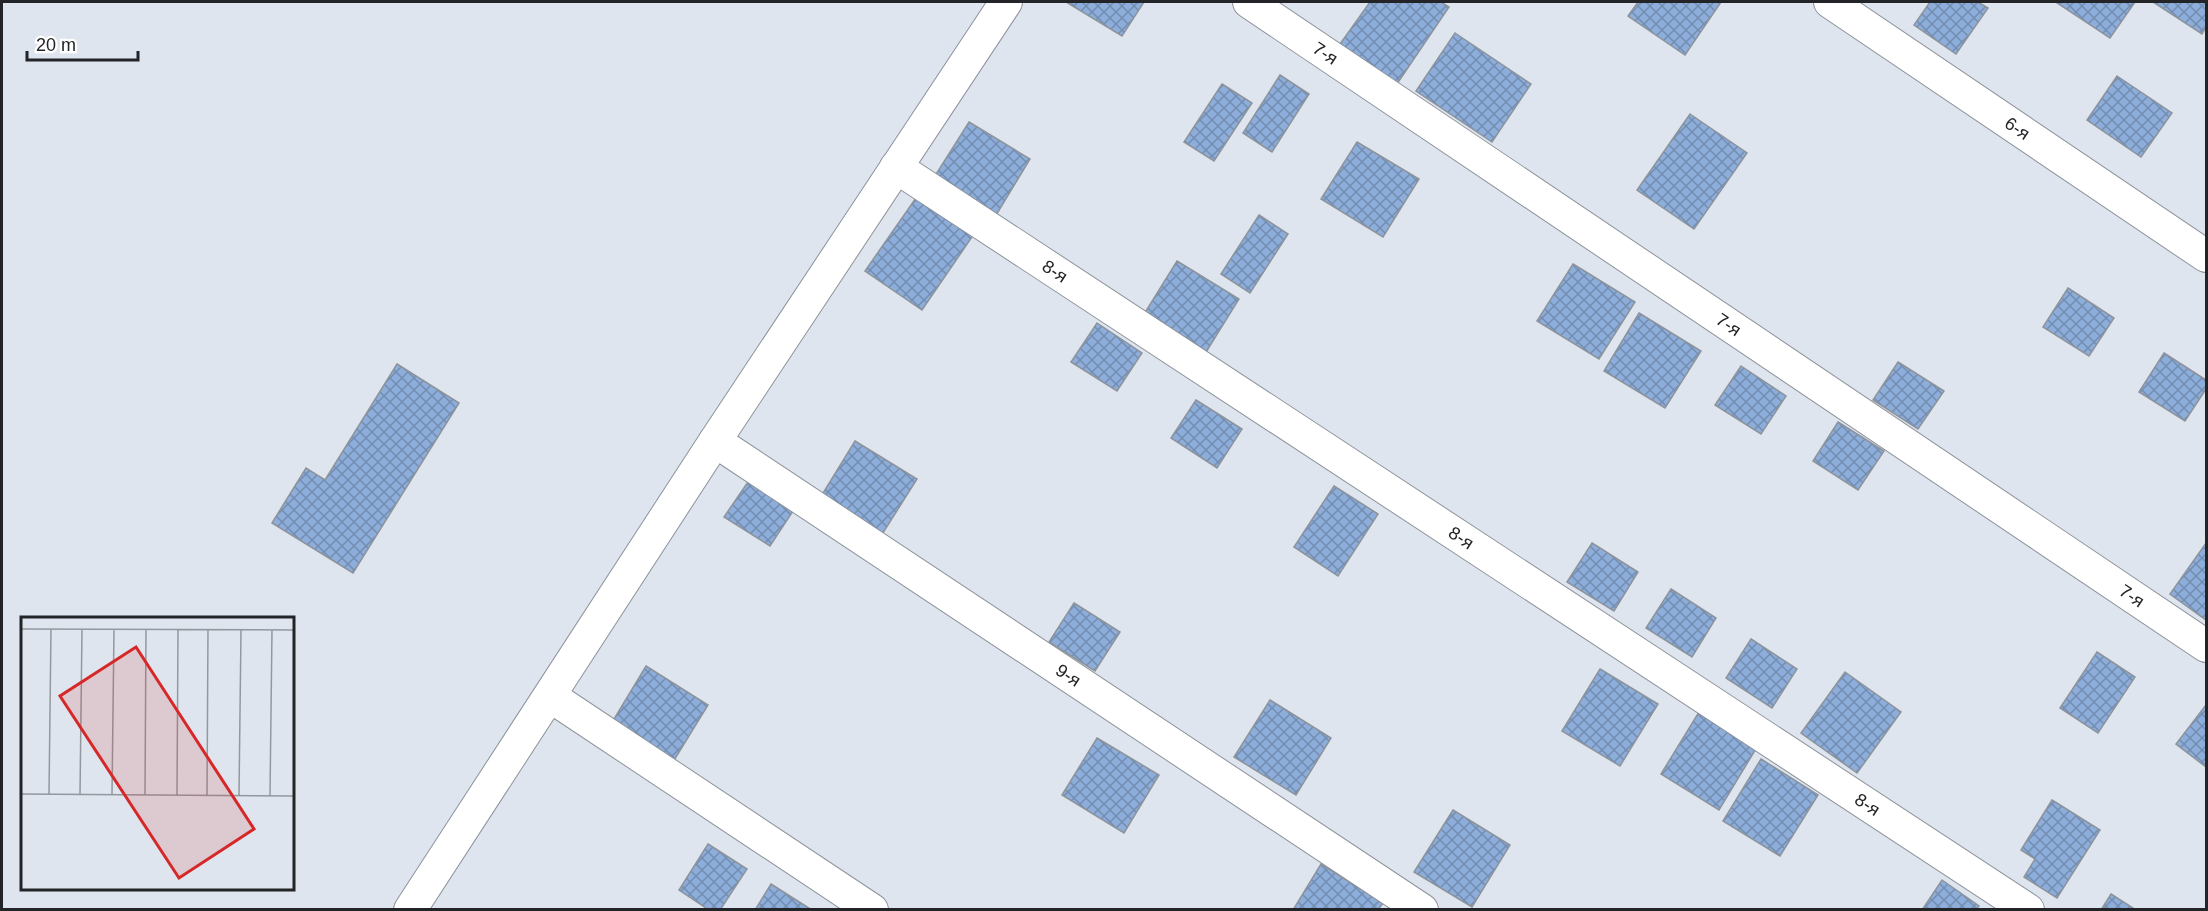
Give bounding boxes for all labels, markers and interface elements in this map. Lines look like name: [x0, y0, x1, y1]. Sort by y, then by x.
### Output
scale bar: [27, 24, 138, 62]
text: 20 m: [36, 35, 76, 55]
street label: 7-я: [1309, 38, 1342, 69]
street label: 6-я: [2001, 113, 2034, 144]
street label: 8-я: [1039, 256, 1071, 287]
street label: 7-я: [1712, 309, 1745, 340]
street label: 8-я: [1445, 523, 1477, 553]
street label: 7-я: [2115, 581, 2148, 612]
inset map: [21, 617, 294, 890]
street label: 9-я: [1052, 660, 1085, 691]
street label: 8-я: [1851, 789, 1884, 820]

